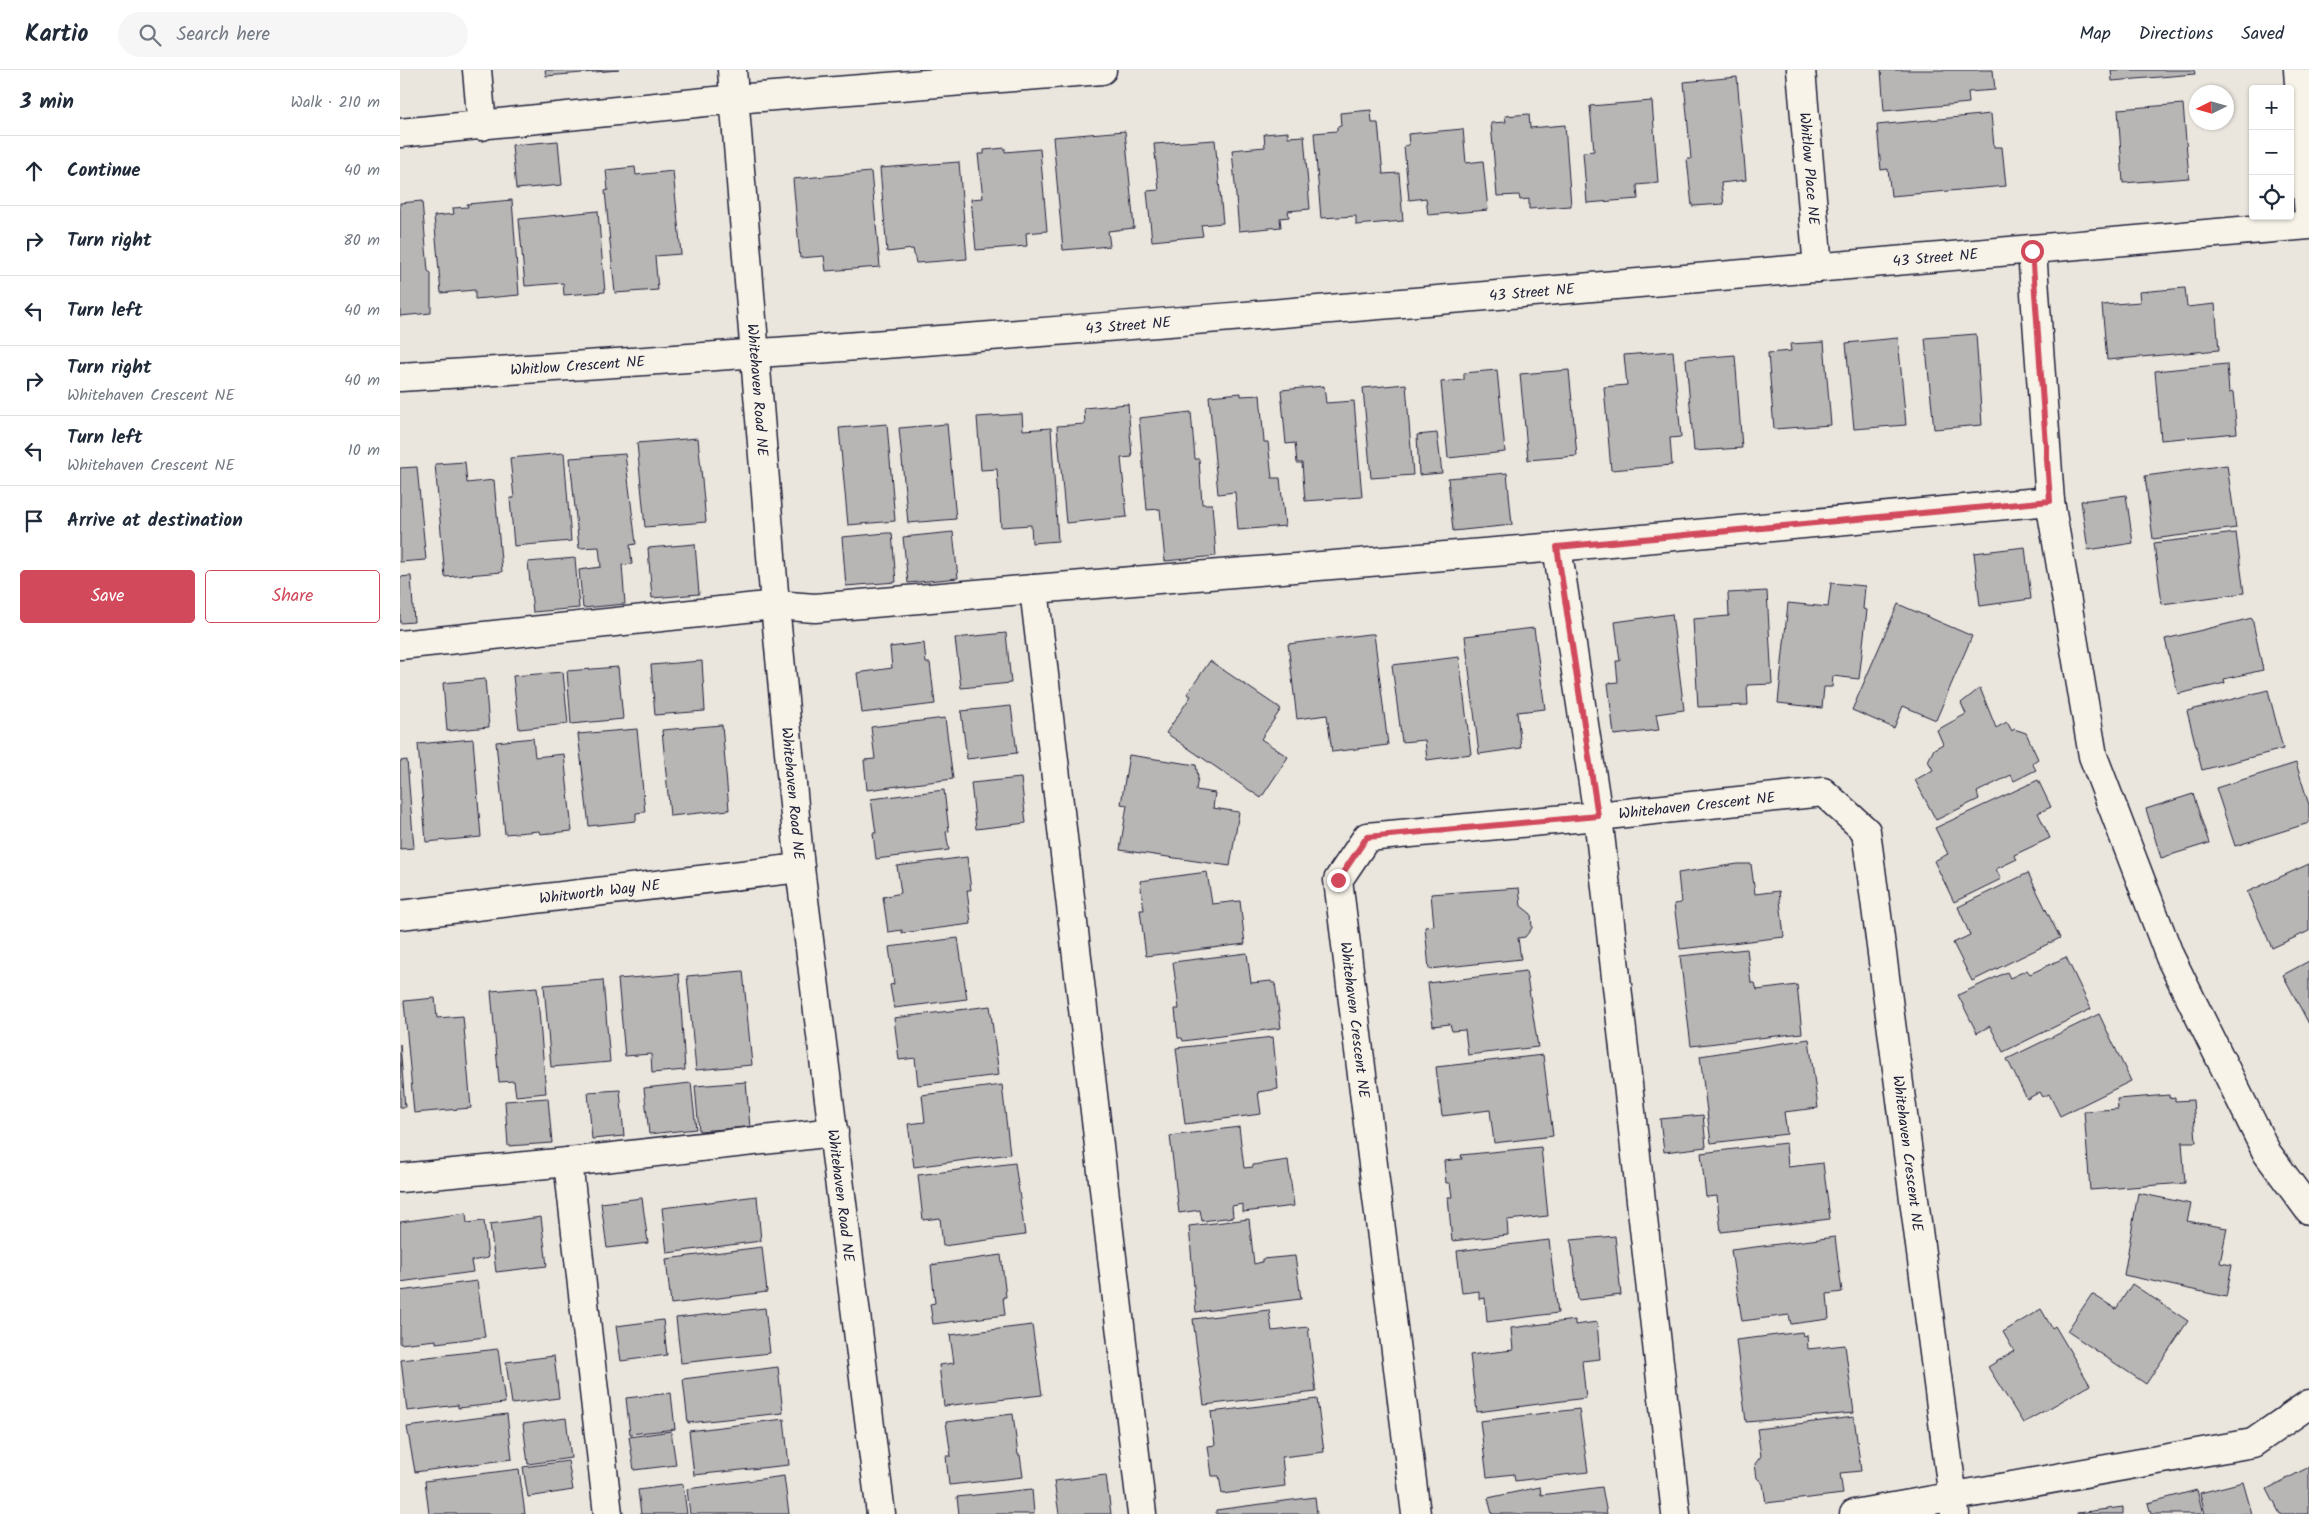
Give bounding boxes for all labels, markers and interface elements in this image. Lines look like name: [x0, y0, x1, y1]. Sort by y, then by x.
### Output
search box: [118, 12, 468, 57]
text: Kartio: [25, 15, 88, 54]
text: Search here: [176, 20, 270, 50]
text: Map: [2079, 20, 2111, 49]
text: Directions: [2139, 20, 2213, 49]
text: Saved: [2241, 20, 2284, 49]
icon: search: [136, 21, 164, 49]
north arrow: [2189, 85, 2234, 130]
map controls: [2249, 85, 2294, 220]
button: +: [2249, 85, 2294, 130]
text: 3 min: [20, 86, 74, 119]
text: Walk · 210 m: [290, 90, 380, 115]
street label: Whitlow Place NE: [1792, 111, 1825, 227]
button: −: [2249, 130, 2294, 175]
text: Continue: [67, 156, 140, 186]
icon: ahead: [20, 157, 48, 185]
text: 40 m: [344, 158, 380, 183]
button: locate: [2249, 175, 2294, 220]
text: Turn right: [67, 226, 152, 256]
icon: right: [20, 227, 48, 255]
text: 80 m: [343, 228, 380, 253]
route start: [2021, 240, 2044, 263]
street label: 43 Street NE: [1892, 243, 1980, 274]
street label: 43 Street NE: [1488, 278, 1577, 309]
text: Turn left: [67, 296, 142, 326]
icon: left: [20, 297, 48, 325]
text: 40 m: [344, 298, 380, 323]
street label: 43 Street NE: [1084, 311, 1173, 342]
street label: Whitehaven Road NE: [739, 323, 774, 459]
street label: Whitlow Crescent NE: [510, 350, 647, 383]
text: Turn right: [67, 353, 152, 383]
icon: right: [20, 367, 48, 395]
text: 40 m: [344, 368, 380, 393]
text: Whitehaven Crescent NE: [67, 383, 235, 408]
text: Turn left: [67, 423, 142, 453]
icon: left: [20, 437, 48, 465]
text: 10 m: [348, 438, 380, 463]
text: Whitehaven Crescent NE: [67, 453, 235, 478]
text: Arrive at destination: [67, 506, 243, 536]
icon: arrive: [20, 507, 48, 535]
button: Save: [20, 570, 195, 623]
button: Share: [205, 570, 380, 623]
street label: Whitehaven Road NE: [774, 726, 810, 862]
street label: Whitehaven Crescent NE: [1617, 786, 1778, 827]
route end: [1327, 869, 1350, 892]
street label: Whitworth Way NE: [538, 873, 663, 912]
street label: Whitehaven Crescent NE: [1333, 941, 1376, 1101]
street label: Whitehaven Crescent NE: [1885, 1074, 1929, 1234]
street label: Whitehaven Road NE: [820, 1128, 860, 1264]

